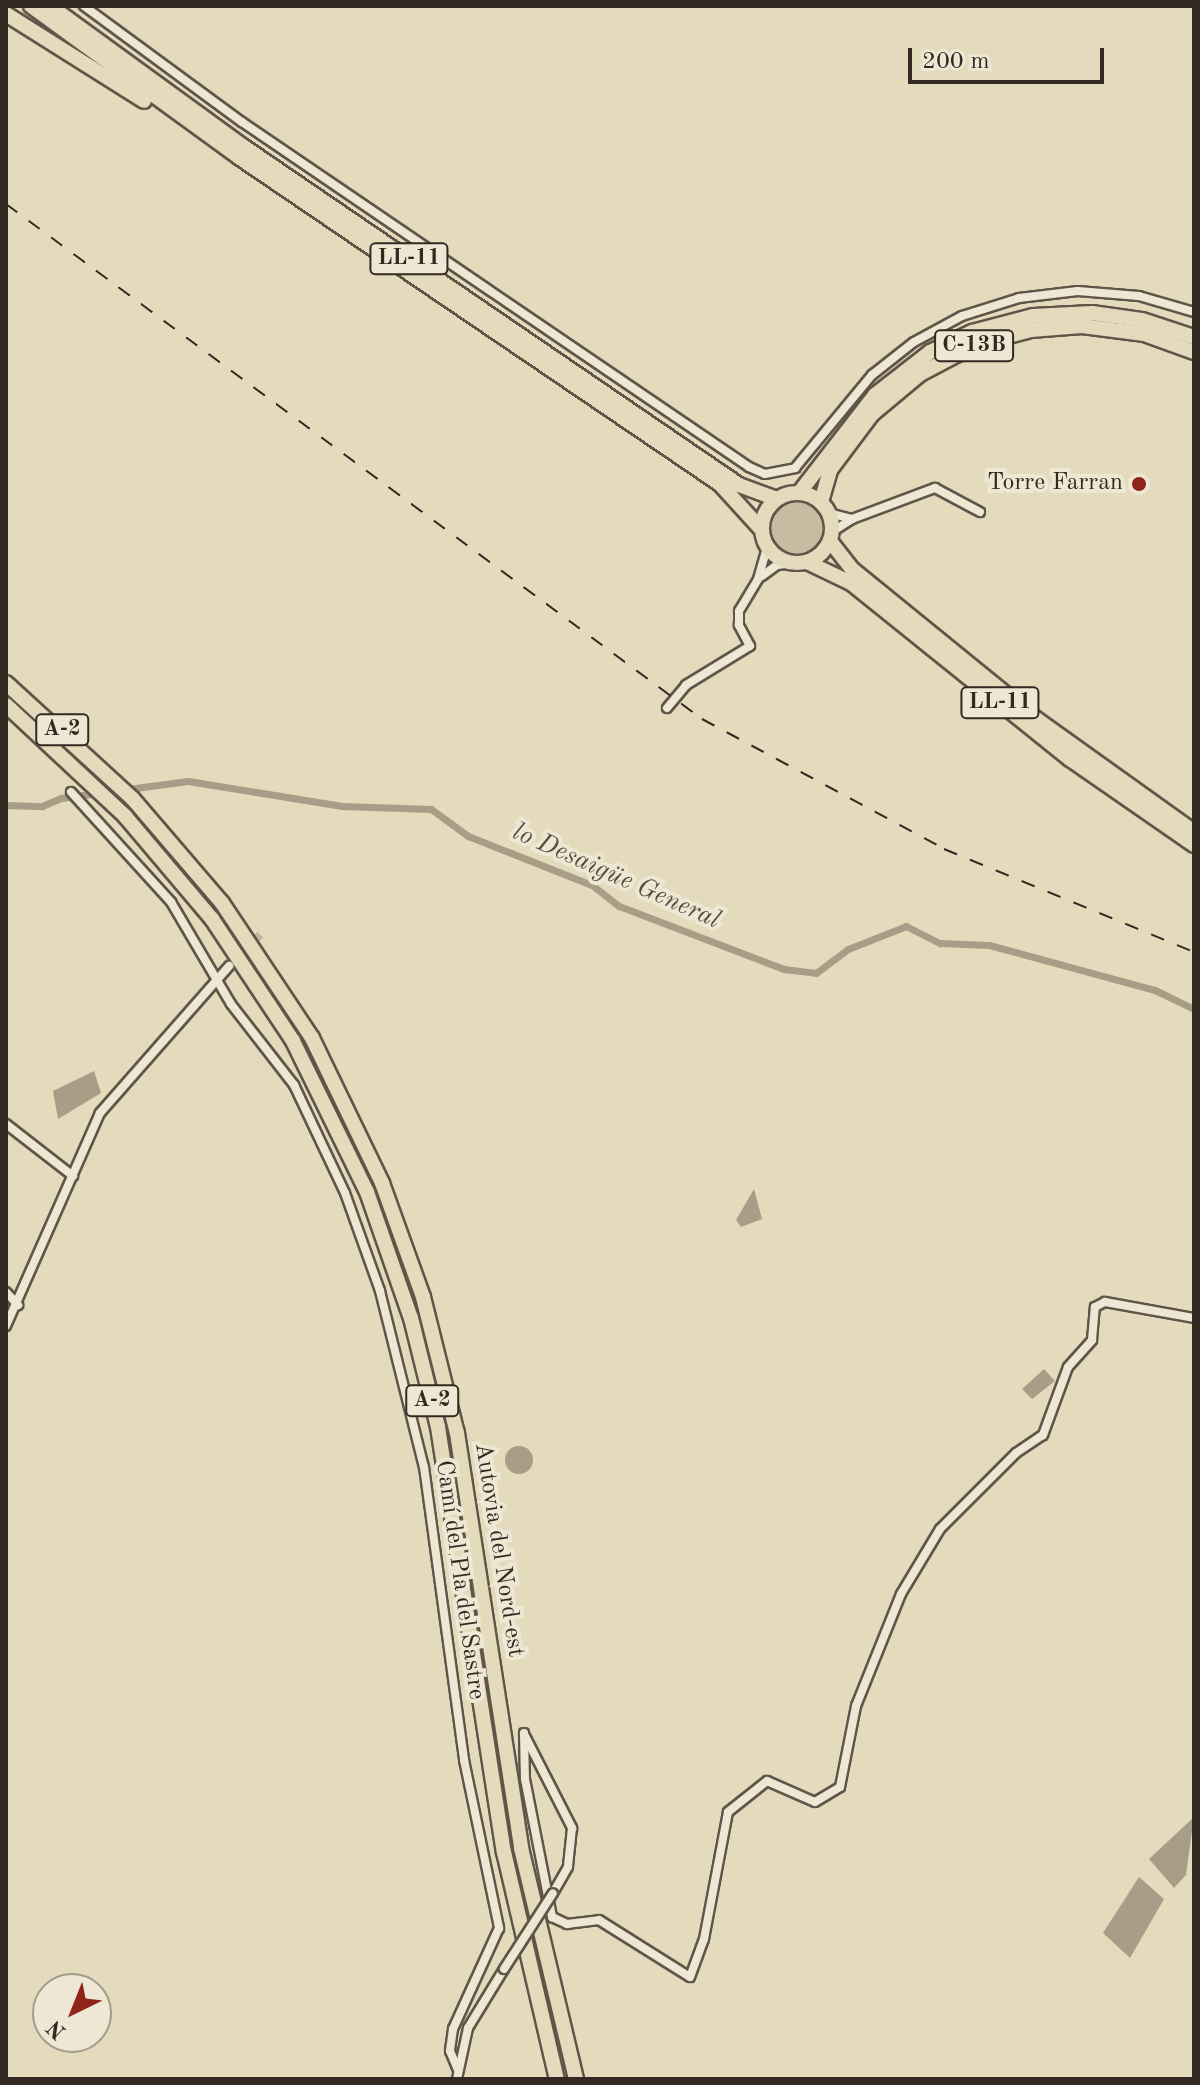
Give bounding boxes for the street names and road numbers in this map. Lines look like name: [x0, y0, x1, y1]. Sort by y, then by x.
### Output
road number: LL-11: [369, 241, 449, 277]
road number: C-13B: [934, 328, 1014, 364]
road number: LL-11: [960, 685, 1040, 721]
road number: A-2: [34, 712, 90, 748]
road number: A-2: [404, 1383, 460, 1419]
street label: Autovia del Nord-est: [467, 1441, 529, 1659]
street label: Camí del Pla del Sastre: [428, 1458, 490, 1702]

